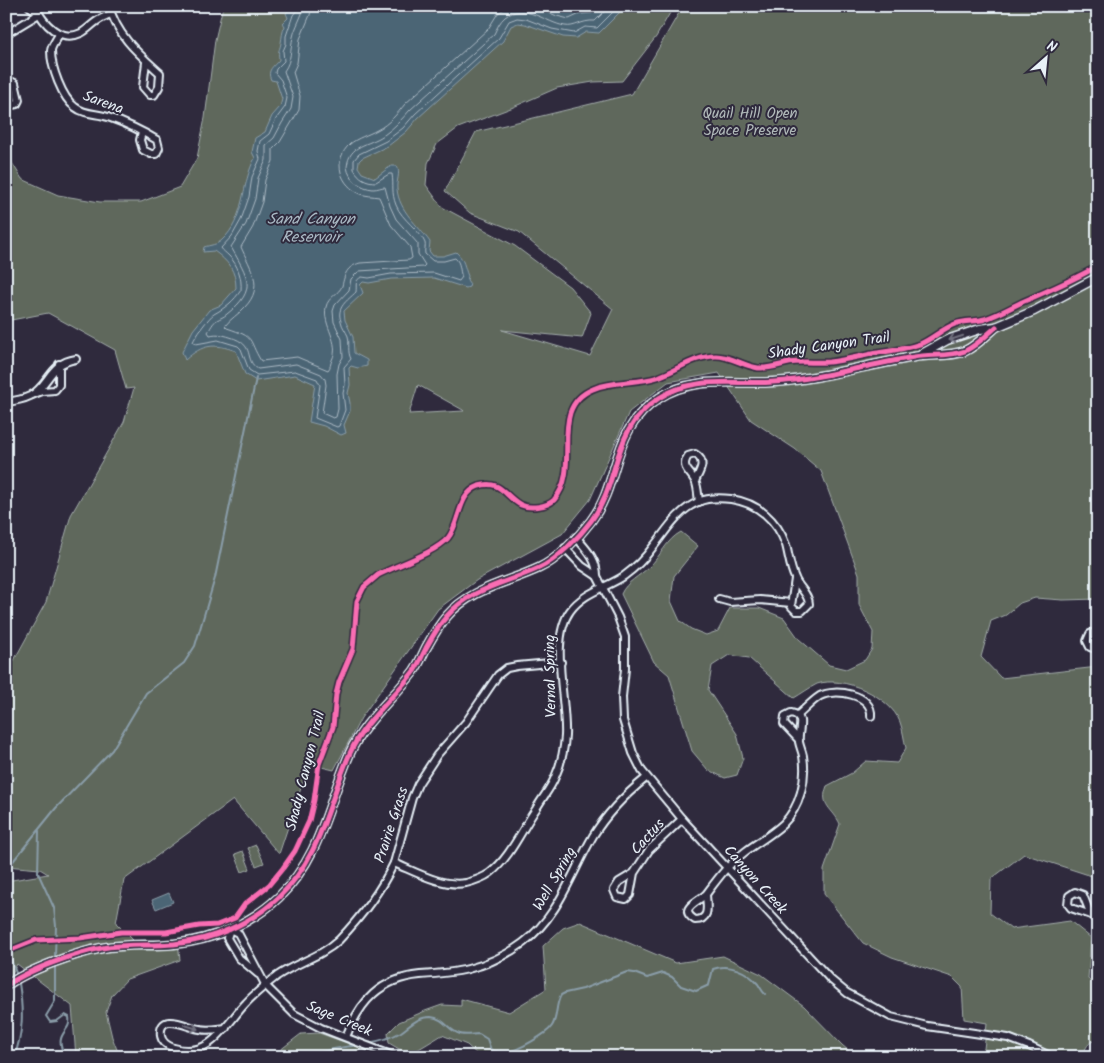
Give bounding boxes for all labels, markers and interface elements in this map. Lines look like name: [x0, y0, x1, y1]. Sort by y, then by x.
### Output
north arrow: [1022, 32, 1072, 82]
text: N: [1043, 35, 1061, 59]
street label: Sarena: [79, 85, 127, 121]
park label: Quail Hill Open Space Preserve: [702, 102, 798, 143]
water label: Sand Canyon Reservoir: [267, 207, 356, 250]
street label: Shady Canyon Trail: [767, 326, 892, 366]
one-way arrow: [948, 333, 964, 343]
street label: Vernal Spring: [538, 634, 564, 718]
street label: Shady Canyon Trail: [280, 708, 333, 833]
street label: Prairie Grass: [368, 783, 416, 866]
street label: Cactus: [625, 813, 671, 861]
street label: Canyon Creek: [717, 840, 793, 921]
street label: Well Spring: [527, 842, 583, 916]
street label: Sage Creek: [302, 994, 377, 1044]
one-way arrow: [183, 1022, 199, 1032]

